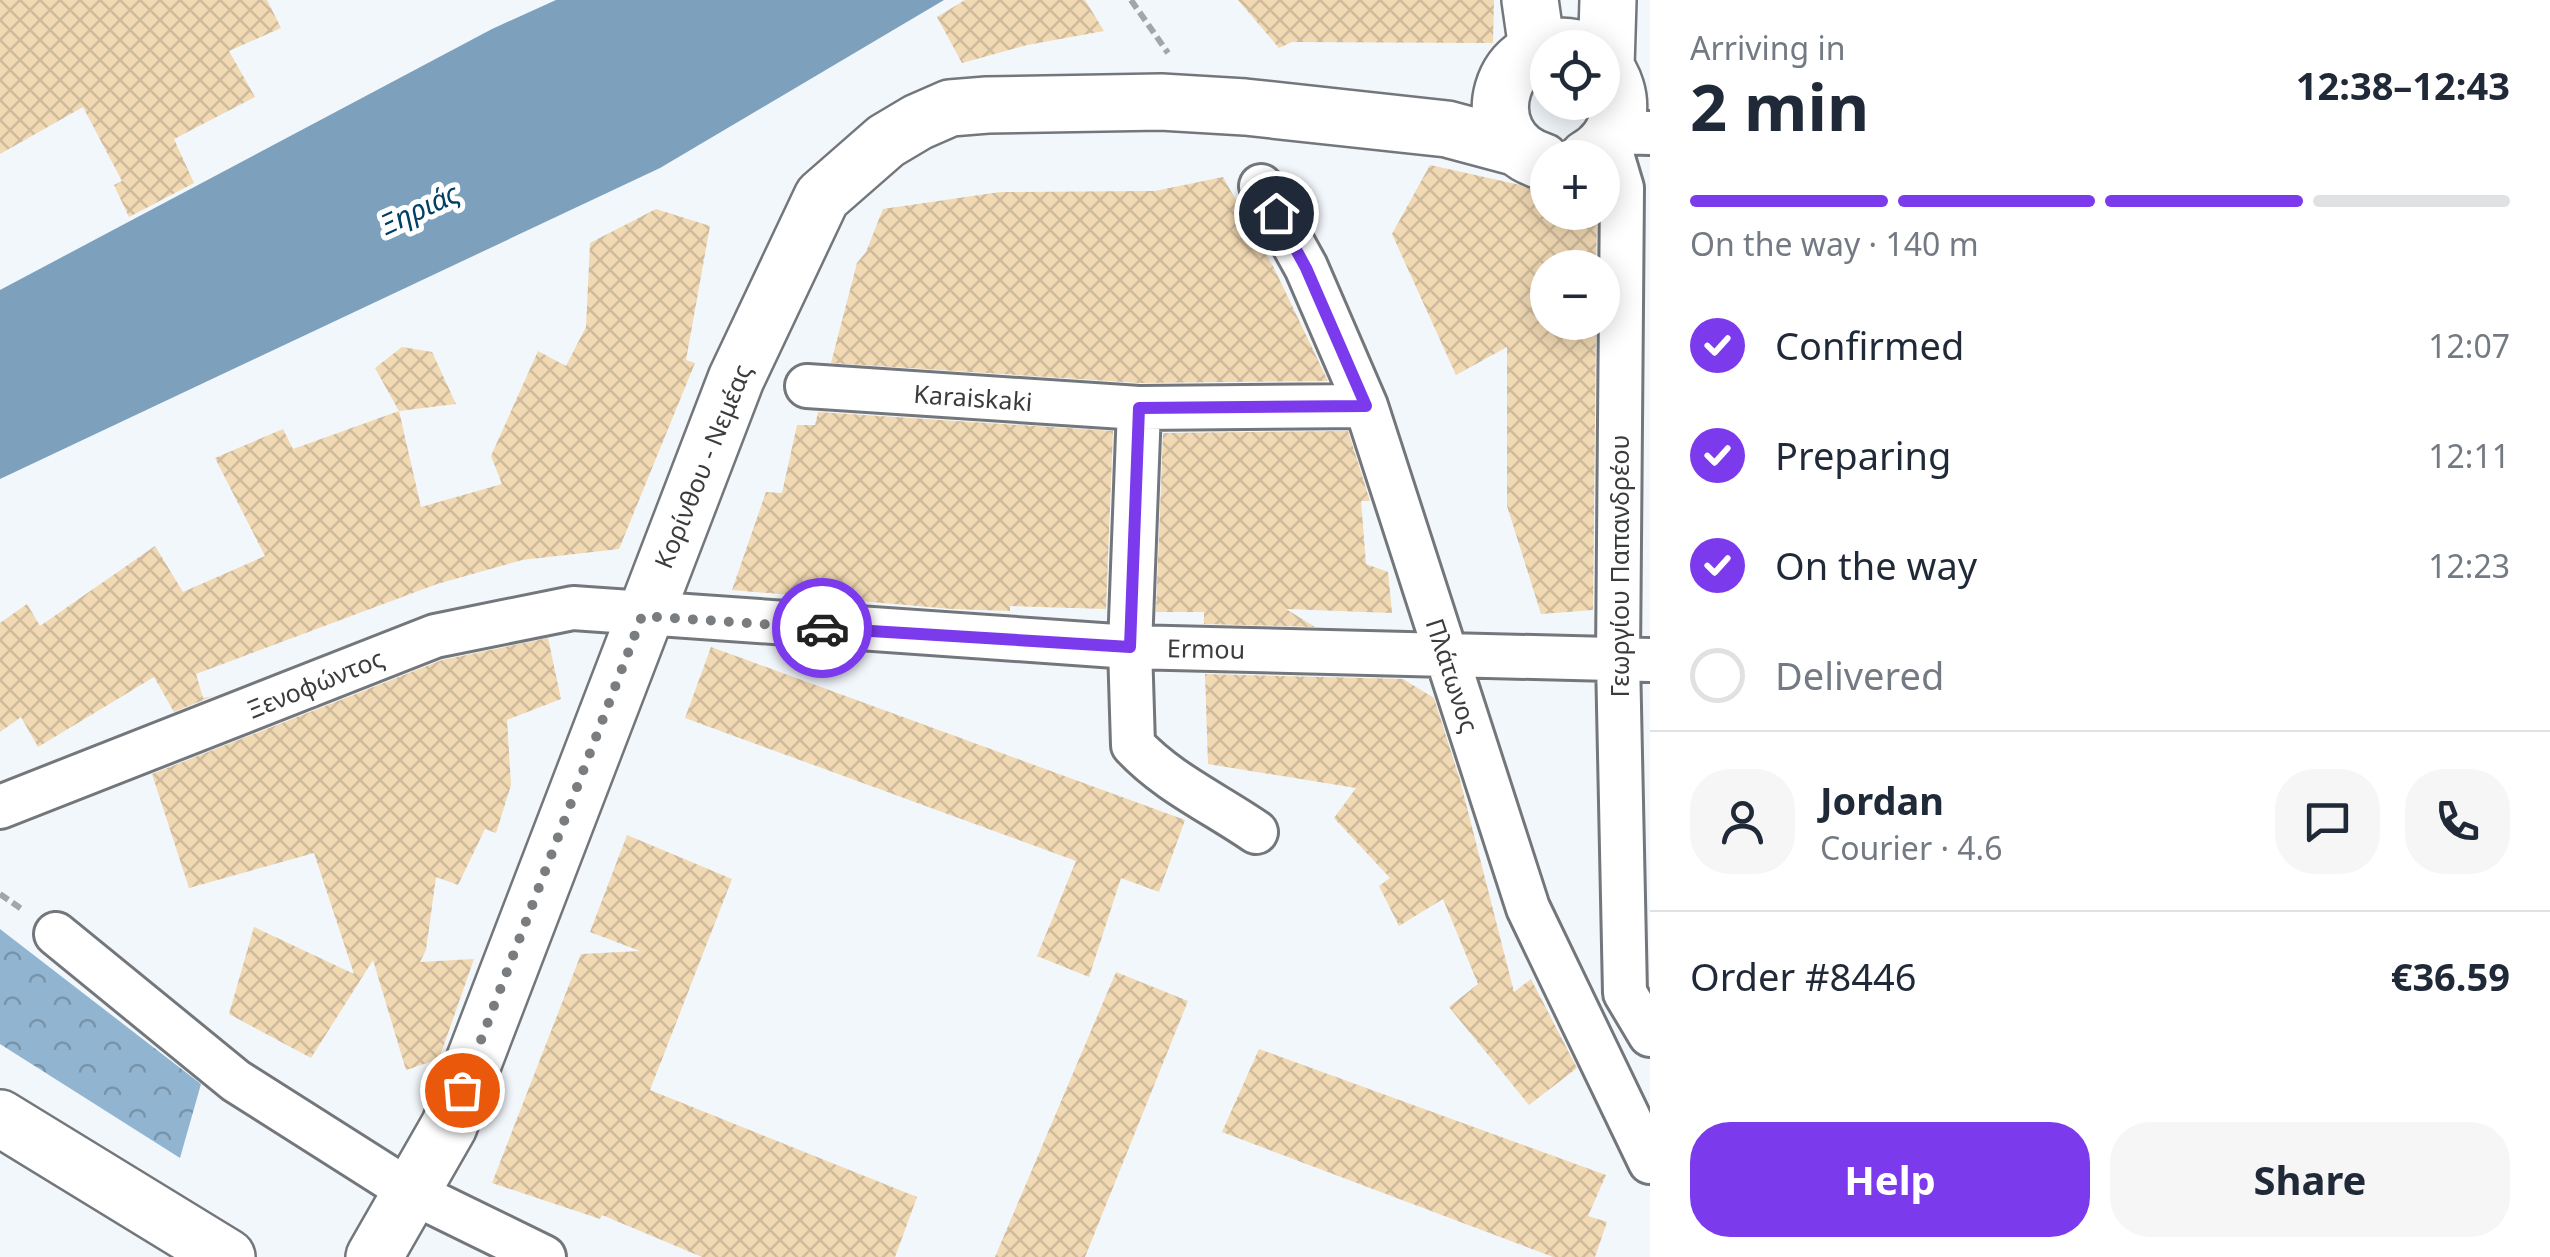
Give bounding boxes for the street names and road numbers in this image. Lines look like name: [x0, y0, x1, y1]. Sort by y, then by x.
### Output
street label: Κορίνθου - Νεμέας: [646, 359, 758, 573]
street label: Karaiskaki: [912, 376, 1034, 418]
street label: Γεωργίου Παπανδρέου: [1602, 434, 1636, 698]
street label: Πλάτωνος: [1419, 614, 1487, 736]
street label: Ermou: [1167, 630, 1245, 666]
street label: Ξενοφώντος: [242, 640, 388, 726]

